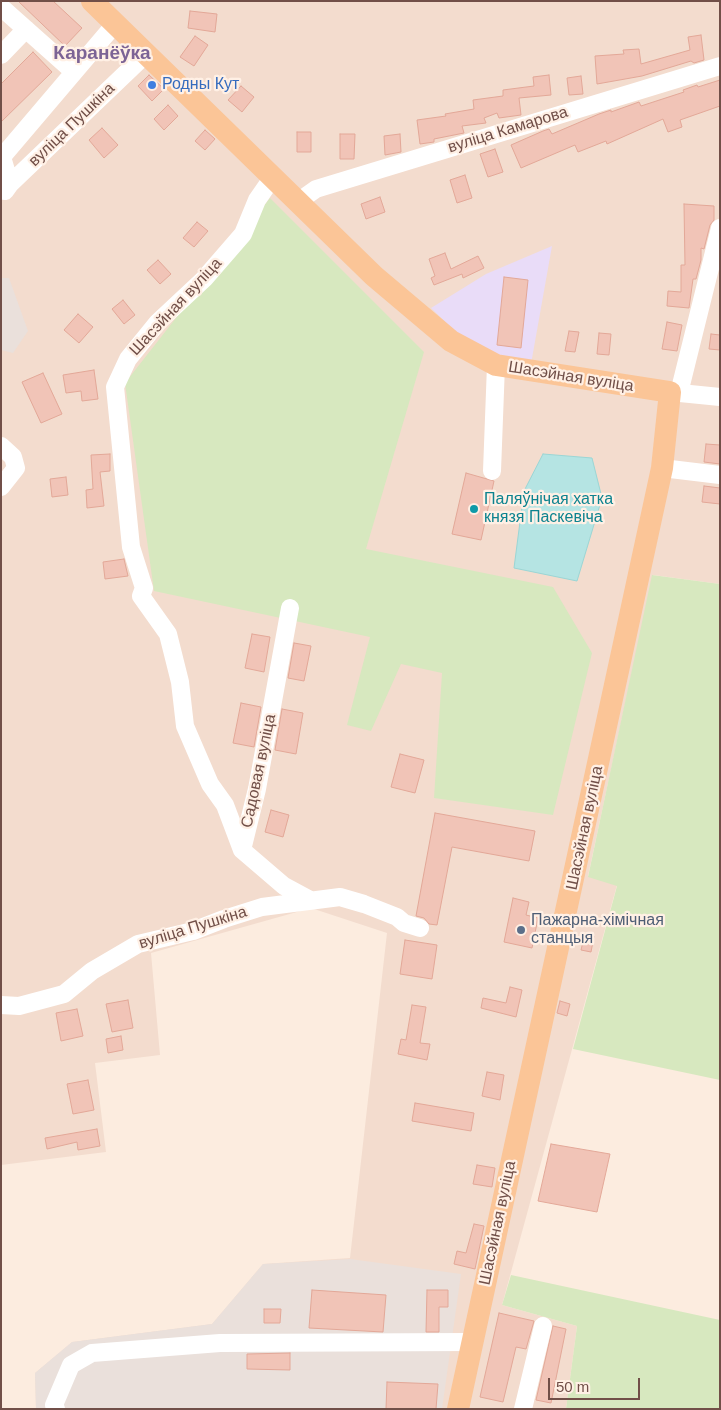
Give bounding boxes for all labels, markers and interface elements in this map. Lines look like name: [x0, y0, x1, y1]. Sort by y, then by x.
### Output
district label: Каранёўка: [53, 43, 151, 65]
place label: Родны Кут: [162, 75, 239, 95]
street label: вуліца Пушкіна: [25, 79, 119, 171]
marker: Родны Кут: [146, 79, 158, 91]
street label: вуліца Камарова: [446, 103, 570, 157]
street label: Шасэйная вуліца: [126, 254, 226, 360]
street label: Шасэйная вуліца: [507, 358, 635, 396]
place label: Паляўнічая хатка князя Паскевіча: [484, 490, 613, 528]
marker: Паляўнічая хатка князя Паскевіча: [468, 503, 480, 515]
street label: Садовая вуліца: [238, 712, 280, 830]
street label: Шасэйная вуліца: [562, 764, 608, 892]
street label: вуліца Пушкіна: [137, 902, 249, 954]
place label: Пажарна-хімічная станцыя: [531, 911, 664, 949]
marker: Пажарна-хімічная станцыя: [515, 924, 527, 936]
street label: Шасэйная вуліца: [475, 1159, 521, 1287]
scale bar: [551, 1368, 644, 1400]
text: 50 m: [556, 1378, 589, 1395]

